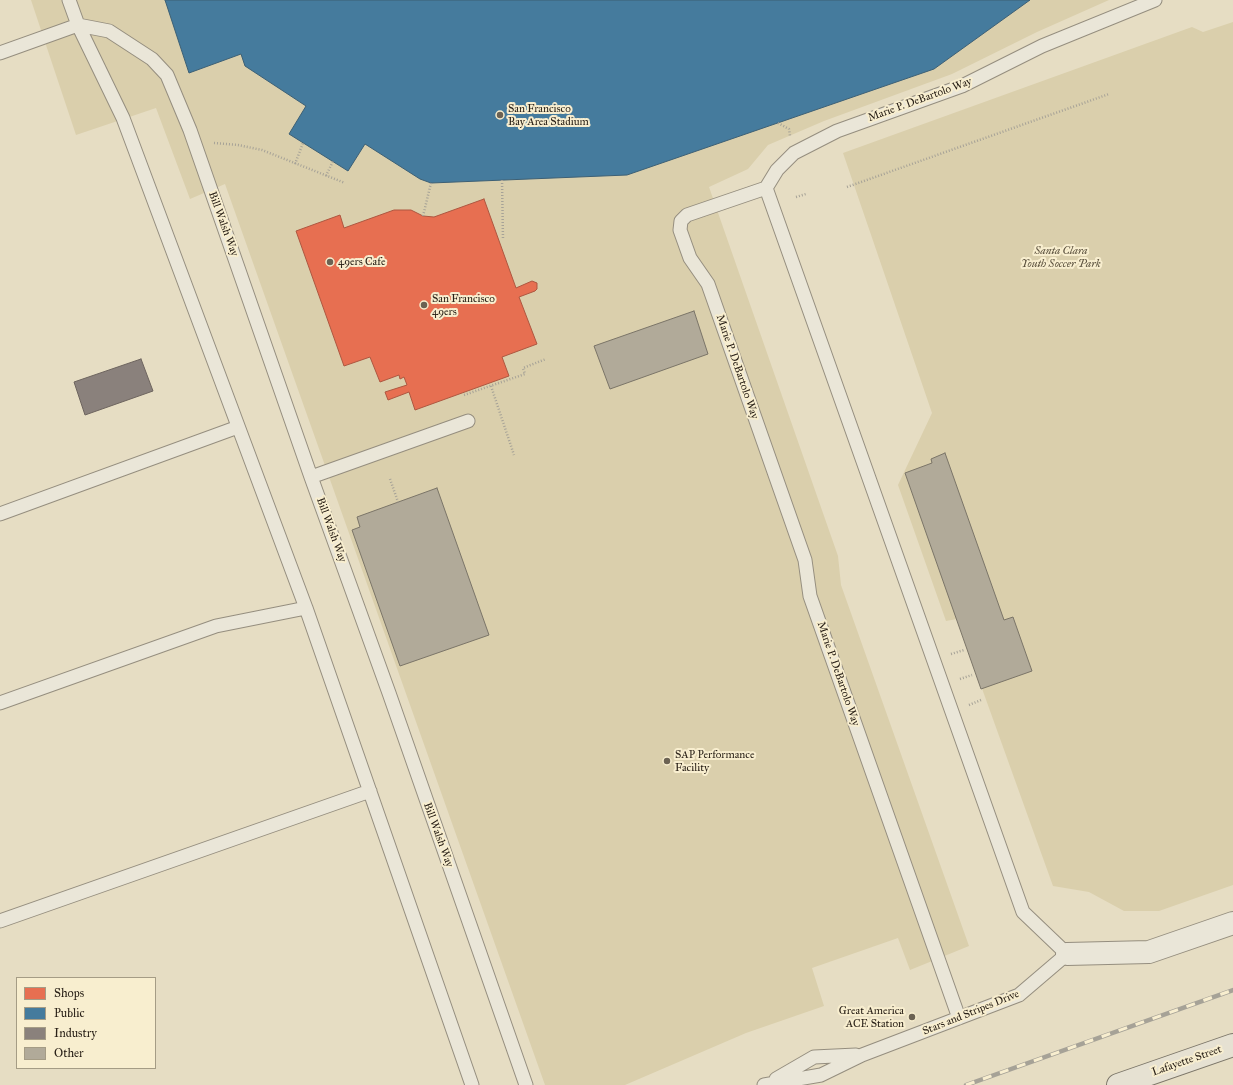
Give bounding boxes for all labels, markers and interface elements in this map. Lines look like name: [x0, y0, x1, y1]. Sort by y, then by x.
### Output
street label: Marie P. DeBartolo Way: [866, 75, 974, 125]
place label: San Francisco Bay Area Stadium: [508, 102, 589, 128]
marker: San Francisco Bay Area Stadium: [495, 110, 505, 120]
street label: Bill Walsh Way: [205, 190, 241, 258]
park label: Santa Clara Youth Soccer Park: [1021, 244, 1101, 270]
place label: 49ers Cafe: [338, 255, 385, 269]
marker: 49ers Cafe: [325, 257, 335, 267]
place label: San Francisco 49ers: [432, 292, 495, 318]
marker: San Francisco 49ers: [419, 300, 429, 310]
street label: Marie P. DeBartolo Way: [713, 313, 761, 421]
street label: Bill Walsh Way: [313, 496, 349, 564]
street label: Marie P. DeBartolo Way: [814, 620, 862, 728]
place label: SAP Performance Facility: [675, 748, 755, 774]
marker: SAP Performance Facility: [662, 756, 672, 766]
street label: Bill Walsh Way: [420, 801, 456, 869]
legend: [16, 977, 156, 1069]
text: Shops: [54, 986, 84, 1000]
street label: Stars and Stripes Drive: [921, 988, 1021, 1038]
place label: Great America ACE Station: [839, 1004, 904, 1030]
text: Public: [54, 1006, 85, 1020]
marker: Great America ACE Station: [907, 1012, 917, 1022]
text: Industry: [54, 1026, 97, 1040]
street label: Lafayette Street: [1150, 1043, 1224, 1079]
text: Other: [54, 1046, 84, 1060]

